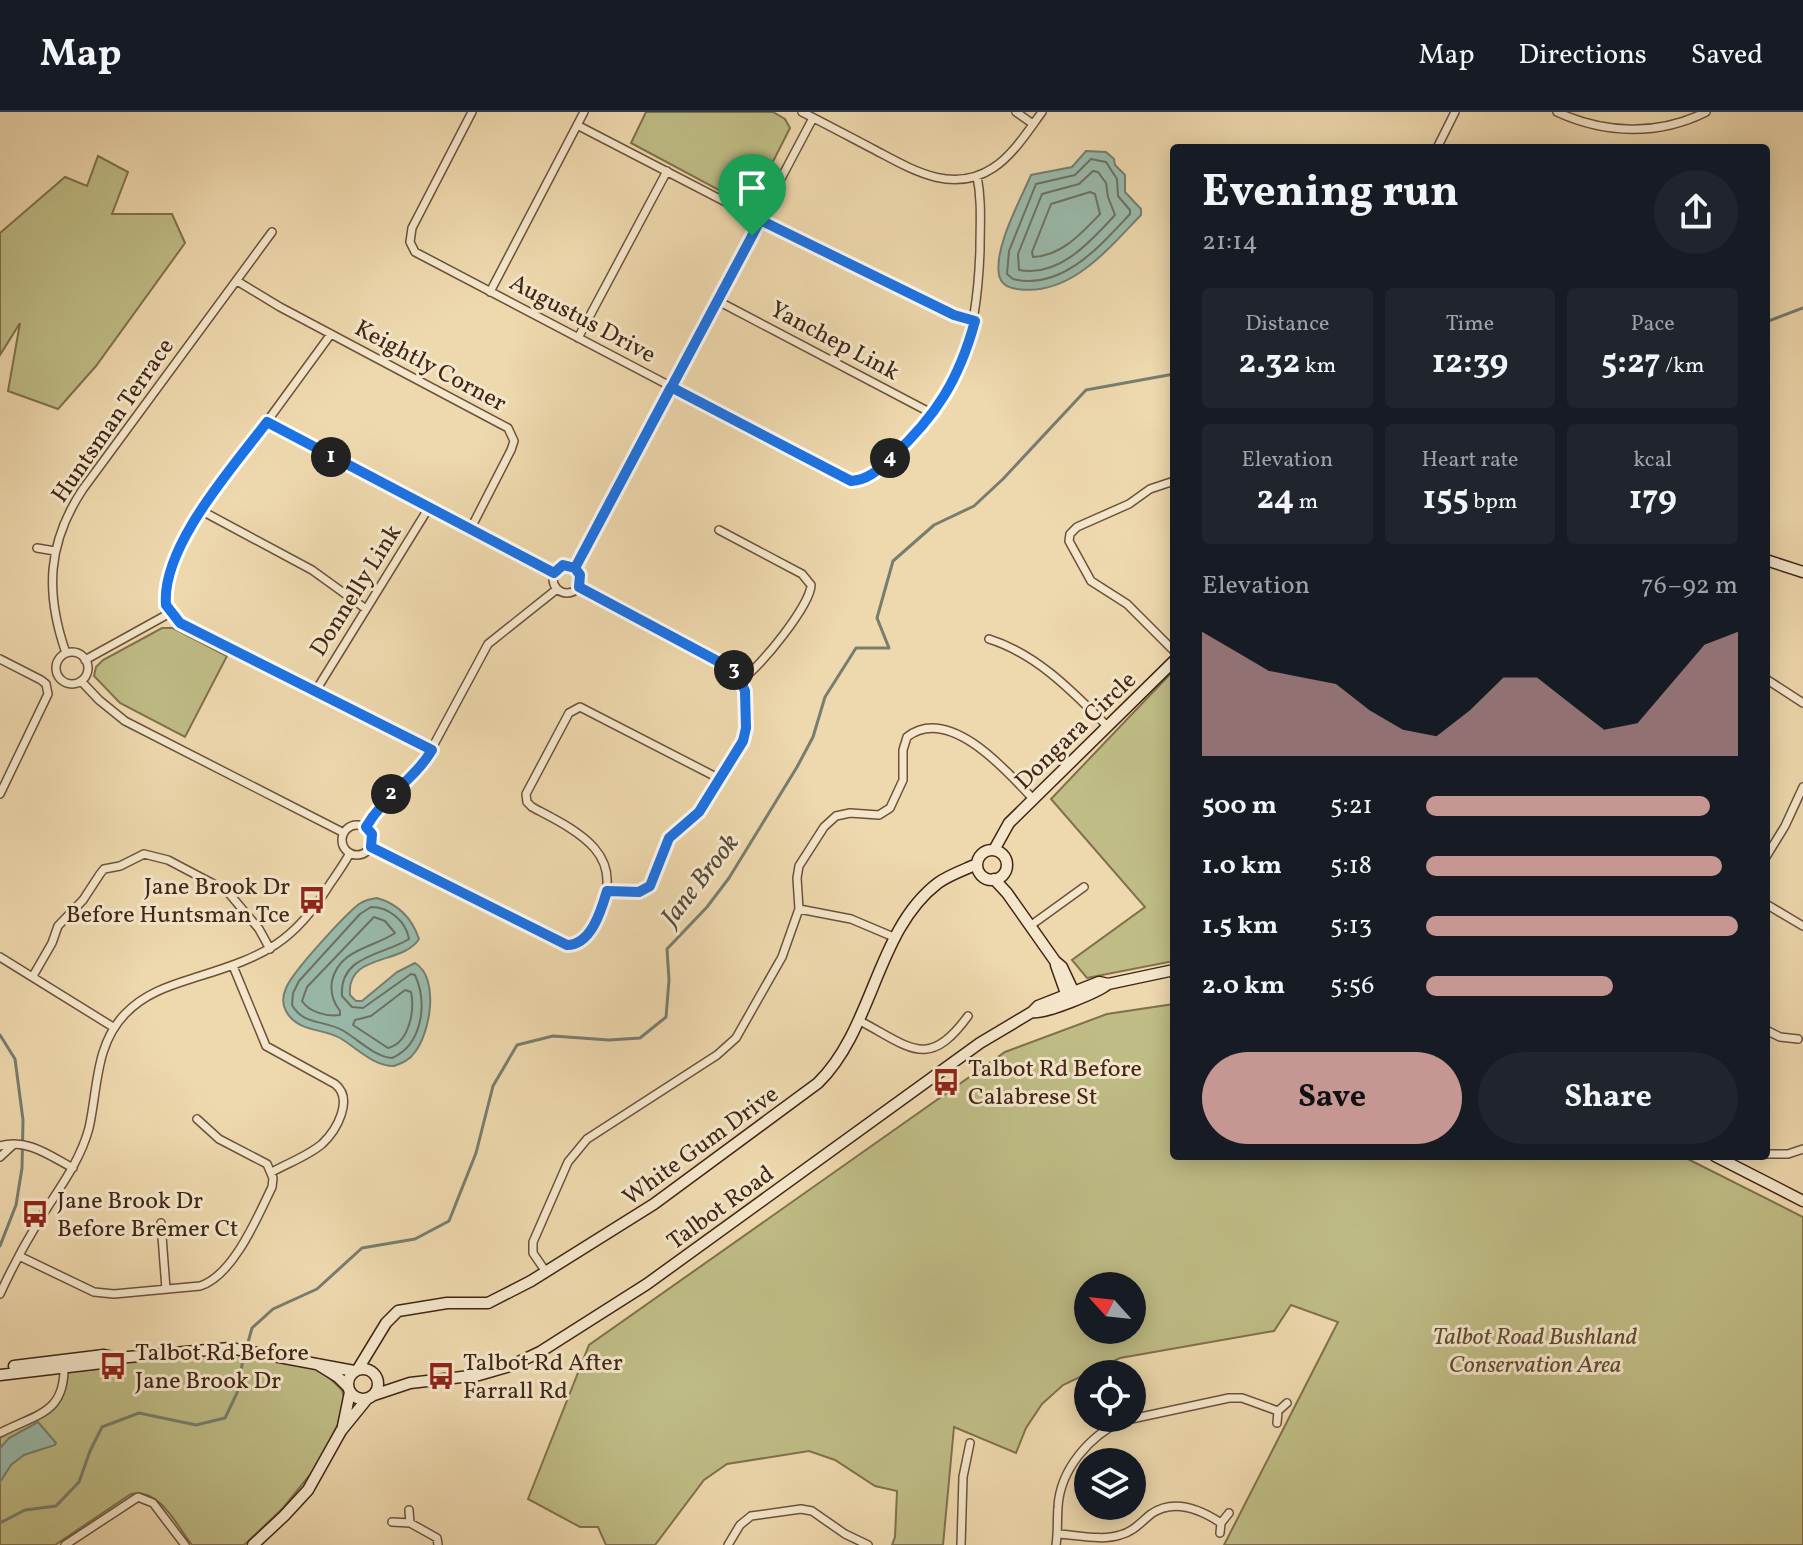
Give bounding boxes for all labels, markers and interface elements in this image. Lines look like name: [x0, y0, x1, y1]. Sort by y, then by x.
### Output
text: Map: [40, 29, 121, 82]
text: Map: [1419, 36, 1475, 75]
text: Directions: [1519, 36, 1647, 75]
text: Saved: [1691, 36, 1763, 75]
pin: [718, 154, 786, 236]
text: Evening run: [1202, 163, 1459, 224]
icon: arrive: [730, 166, 774, 210]
button: share: [1654, 170, 1738, 254]
text: 21:14: [1202, 224, 1258, 260]
street label: Augustus Drive: [503, 267, 661, 373]
street label: Yanchep Link: [763, 293, 905, 390]
text: Distance: [1245, 309, 1329, 340]
text: Time: [1446, 309, 1494, 340]
text: Pace: [1631, 309, 1675, 340]
street label: Keightly Corner: [348, 312, 512, 421]
street label: Huntsman Terrace: [44, 332, 183, 510]
text: 2.32: [1239, 340, 1300, 387]
text: 12:39: [1432, 340, 1508, 387]
text: 5:27: [1601, 340, 1660, 387]
text: km: [1300, 351, 1336, 382]
text: /km: [1660, 351, 1704, 382]
pin: 1: [311, 437, 351, 477]
pin: 4: [870, 438, 910, 478]
text: 1: [327, 441, 335, 472]
text: 4: [883, 442, 897, 473]
text: Elevation: [1242, 445, 1333, 476]
text: Heart rate: [1421, 445, 1519, 476]
text: kcal: [1633, 445, 1672, 476]
text: 24: [1256, 476, 1294, 523]
text: 155: [1423, 476, 1469, 523]
text: 179: [1629, 476, 1677, 523]
text: m: [1294, 487, 1318, 518]
text: bpm: [1469, 487, 1517, 518]
street label: Donnelly Link: [303, 519, 411, 664]
text: Elevation: [1202, 568, 1310, 604]
text: 76–92 m: [1641, 568, 1738, 604]
pin: 3: [714, 650, 754, 690]
text: 3: [728, 654, 740, 685]
street label: Dongara Circle: [1008, 665, 1145, 798]
pin: 2: [371, 774, 411, 814]
text: 2: [385, 778, 397, 809]
text: 500 m: [1202, 788, 1277, 824]
text: 5:21: [1330, 788, 1373, 824]
water label: Jane Brook: [651, 827, 748, 936]
text: 1.0 km: [1202, 848, 1282, 884]
text: 5:18: [1330, 848, 1372, 884]
place label: Jane Brook Dr Before Huntsman Tce: [66, 871, 290, 933]
bus stop icon: Jane Brook Dr Before Huntsman Tce: [297, 885, 327, 915]
text: 1.5 km: [1202, 908, 1278, 944]
text: 5:13: [1330, 908, 1372, 944]
text: 2.0 km: [1202, 968, 1285, 1004]
text: 5:56: [1330, 968, 1374, 1004]
button: Save: [1202, 1052, 1462, 1144]
button: Share: [1478, 1052, 1738, 1144]
place label: Talbot Rd Before Calabrese St: [968, 1053, 1142, 1115]
bus stop icon: Talbot Rd Before Calabrese St: [931, 1067, 961, 1097]
street label: White Gum Drive: [616, 1078, 786, 1215]
street label: Talbot Road: [661, 1158, 782, 1259]
place label: Jane Brook Dr Before Bremer Ct: [57, 1185, 239, 1247]
bus stop icon: Jane Brook Dr Before Bremer Ct: [20, 1199, 50, 1229]
north arrow: [1074, 1272, 1146, 1344]
map controls: [1074, 1272, 1146, 1520]
park label: Talbot Road Bushland Conservation Area: [1433, 1321, 1638, 1383]
place label: Talbot Rd Before Jane Brook Dr: [135, 1337, 309, 1399]
place label: Talbot Rd After Farrall Rd: [463, 1347, 623, 1409]
bus stop icon: Talbot Rd Before Jane Brook Dr: [98, 1351, 128, 1381]
button: locate: [1074, 1360, 1146, 1432]
bus stop icon: Talbot Rd After Farrall Rd: [426, 1361, 456, 1391]
button: layers: [1074, 1448, 1146, 1520]

